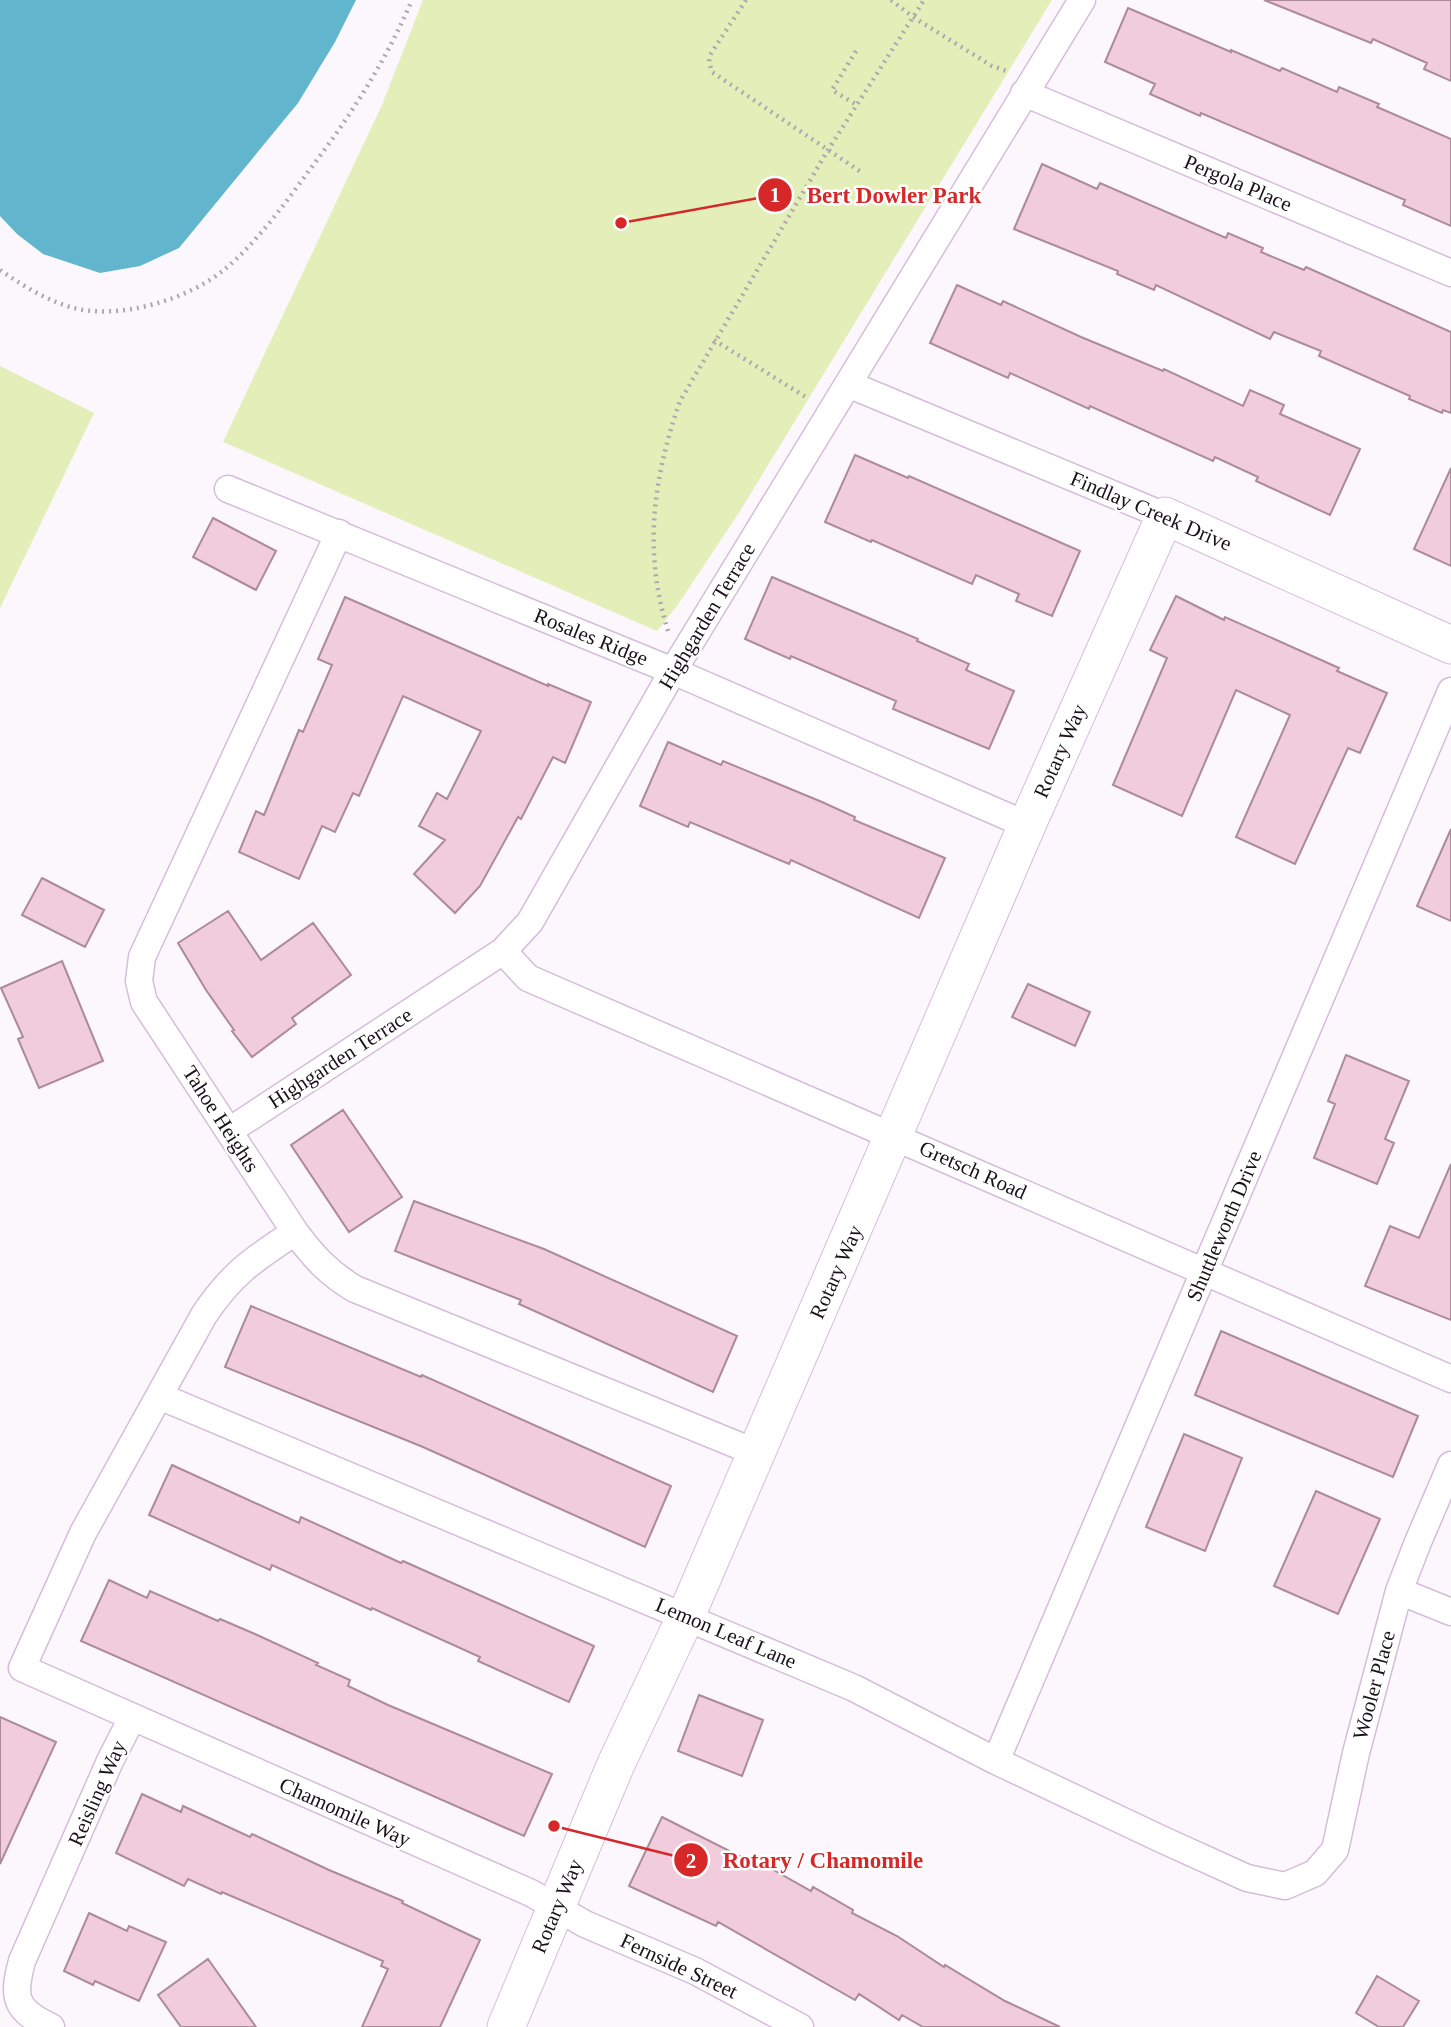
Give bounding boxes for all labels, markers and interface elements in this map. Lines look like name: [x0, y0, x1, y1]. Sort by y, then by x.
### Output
street label: Pergola Place: [1181, 150, 1295, 216]
callout: Bert Dowler Park: [758, 173, 996, 217]
text: 1: [770, 183, 780, 207]
text: Bert Dowler Park: [807, 183, 981, 208]
street label: Findlay Creek Drive: [1067, 466, 1235, 556]
street label: Highgarden Terrace: [654, 538, 760, 694]
street label: Rosales Ridge: [531, 603, 651, 671]
street label: Rotary Way: [1029, 700, 1091, 802]
street label: Highgarden Terrace: [264, 1003, 416, 1113]
street label: Tahoe Heights: [178, 1061, 264, 1177]
street label: Gretsch Road: [916, 1136, 1031, 1205]
street label: Shuttleworth Drive: [1181, 1147, 1267, 1305]
street label: Rotary Way: [805, 1221, 867, 1323]
street label: Lemon Leaf Lane: [652, 1593, 800, 1673]
street label: Wooler Place: [1348, 1628, 1400, 1742]
street label: Reisling Way: [63, 1736, 131, 1849]
street label: Chamomile Way: [276, 1772, 415, 1852]
callout: Rotary / Chamomile: [674, 1838, 937, 1882]
text: Rotary / Chamomile: [723, 1848, 923, 1873]
text: 2: [686, 1849, 696, 1873]
street label: Rotary Way: [526, 1855, 588, 1957]
street label: Fernside Street: [617, 1928, 742, 2004]

